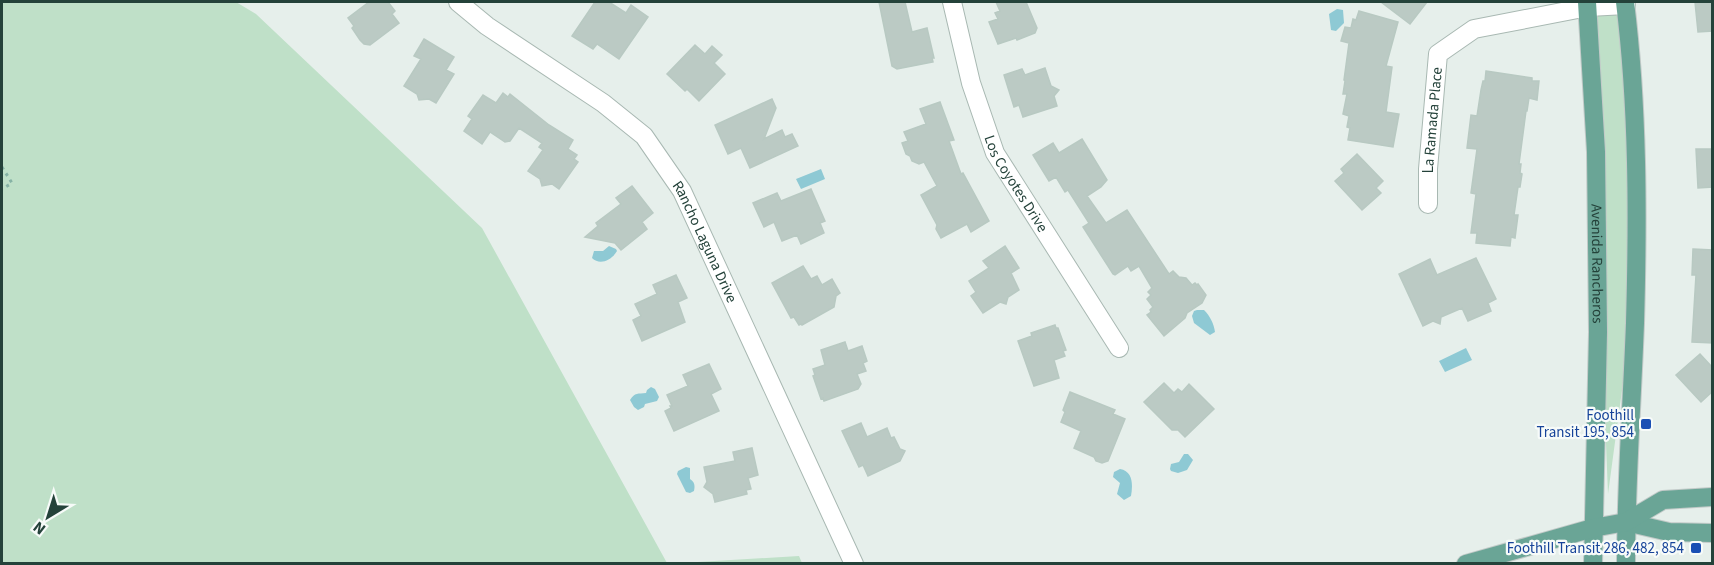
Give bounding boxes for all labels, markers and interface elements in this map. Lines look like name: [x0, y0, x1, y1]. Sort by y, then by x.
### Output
street label: La Ramada Place: [1418, 66, 1447, 173]
street label: Los Coyotes Drive: [979, 132, 1053, 236]
street label: Rancho Laguna Drive: [667, 176, 743, 306]
street label: Avenida Rancheros: [1586, 204, 1608, 324]
place label: Foothill Transit 195, 854: [1537, 405, 1635, 443]
marker: Foothill Transit 195, 854: [1639, 417, 1653, 431]
north arrow: [18, 487, 78, 547]
text: N: [28, 516, 50, 540]
place label: Foothill Transit 286, 482, 854: [1507, 538, 1685, 559]
marker: Foothill Transit 286, 482, 854: [1689, 541, 1703, 555]

